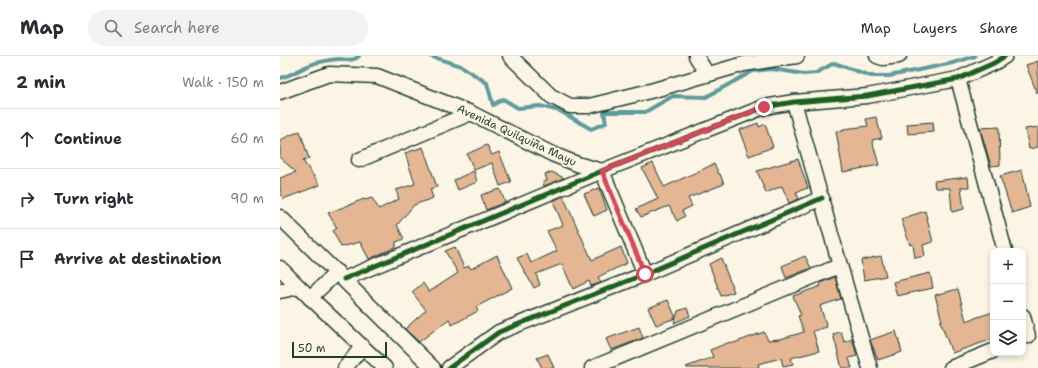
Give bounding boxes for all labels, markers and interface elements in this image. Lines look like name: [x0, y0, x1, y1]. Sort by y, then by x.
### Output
search box: [88, 10, 368, 46]
text: Map: [20, 15, 64, 40]
icon: search: [102, 17, 124, 39]
text: Search here: [134, 18, 220, 38]
text: Map: [861, 19, 891, 37]
text: Layers: [913, 19, 957, 37]
text: Share: [979, 19, 1018, 37]
text: 2 min: [16, 71, 66, 93]
text: Walk · 150 m: [182, 74, 264, 91]
route end: [755, 98, 773, 116]
street label: Avenida Quilquiña Mayu: [455, 101, 579, 170]
icon: ahead: [16, 128, 38, 150]
text: Continue: [54, 129, 122, 149]
text: 60 m: [231, 130, 264, 147]
icon: right: [16, 188, 38, 210]
text: Turn right: [54, 189, 134, 209]
text: 90 m: [230, 190, 264, 207]
icon: arrive: [16, 248, 38, 270]
map controls: [990, 248, 1026, 356]
button: +: [990, 248, 1026, 284]
text: Arrive at destination: [54, 249, 222, 269]
route start: [636, 265, 654, 283]
button: −: [990, 284, 1026, 320]
button: layers: [990, 320, 1026, 356]
scale bar: [292, 340, 387, 359]
text: 50 m: [298, 341, 326, 356]

